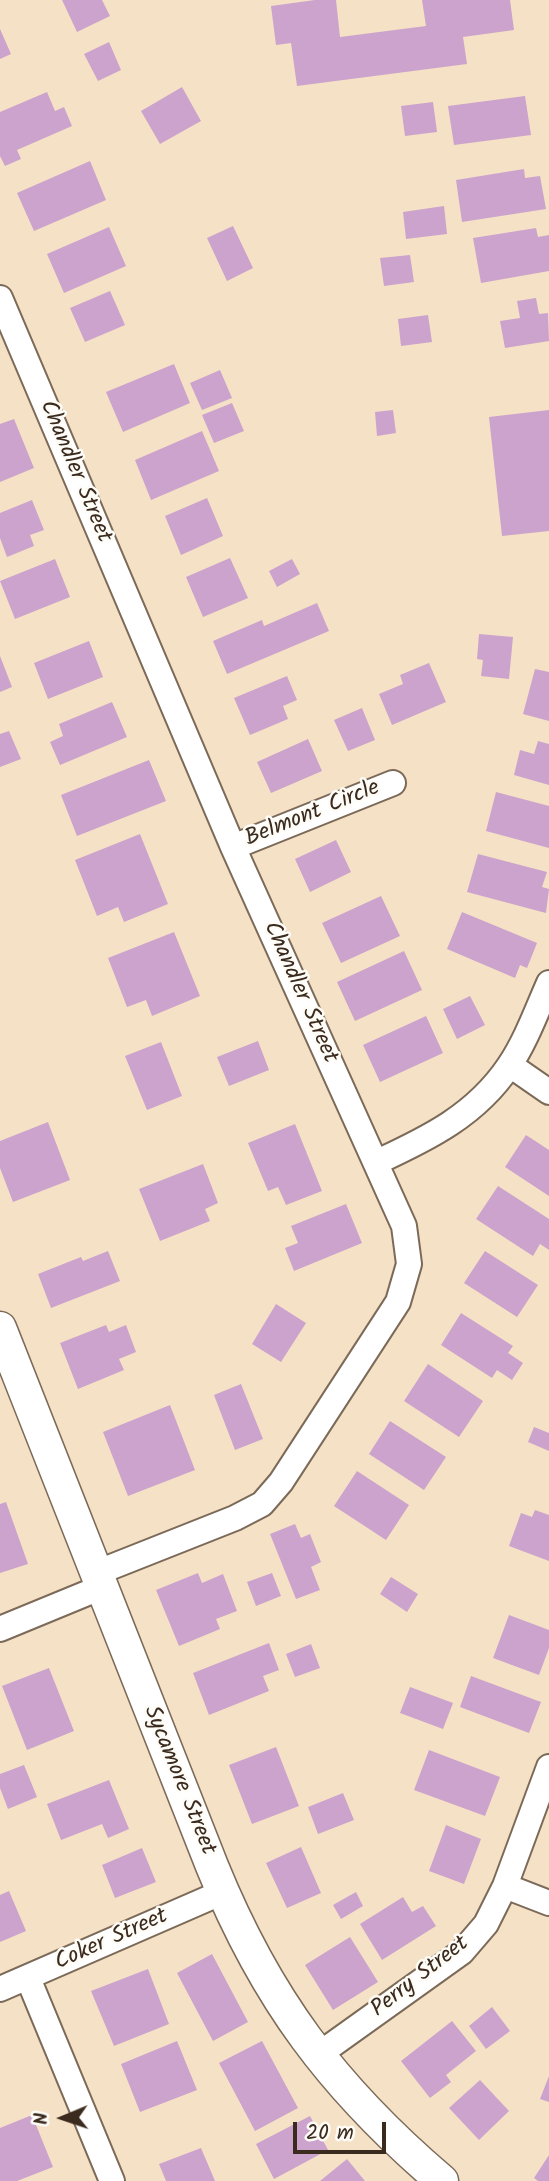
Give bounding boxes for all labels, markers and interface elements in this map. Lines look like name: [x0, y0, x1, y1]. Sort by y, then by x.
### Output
street label: Chandler Street: [32, 397, 116, 547]
street label: Belmont Circle: [242, 775, 384, 855]
street label: Chandler Street: [256, 918, 342, 1068]
street label: Sycamore Street: [136, 1702, 220, 1860]
street label: Coker Street: [51, 1904, 173, 1978]
street label: Perry Street: [367, 1931, 475, 2025]
north arrow: [28, 2083, 98, 2153]
scale bar: [297, 2108, 390, 2152]
text: N: [27, 2112, 57, 2125]
text: 20 m: [306, 2117, 354, 2150]

